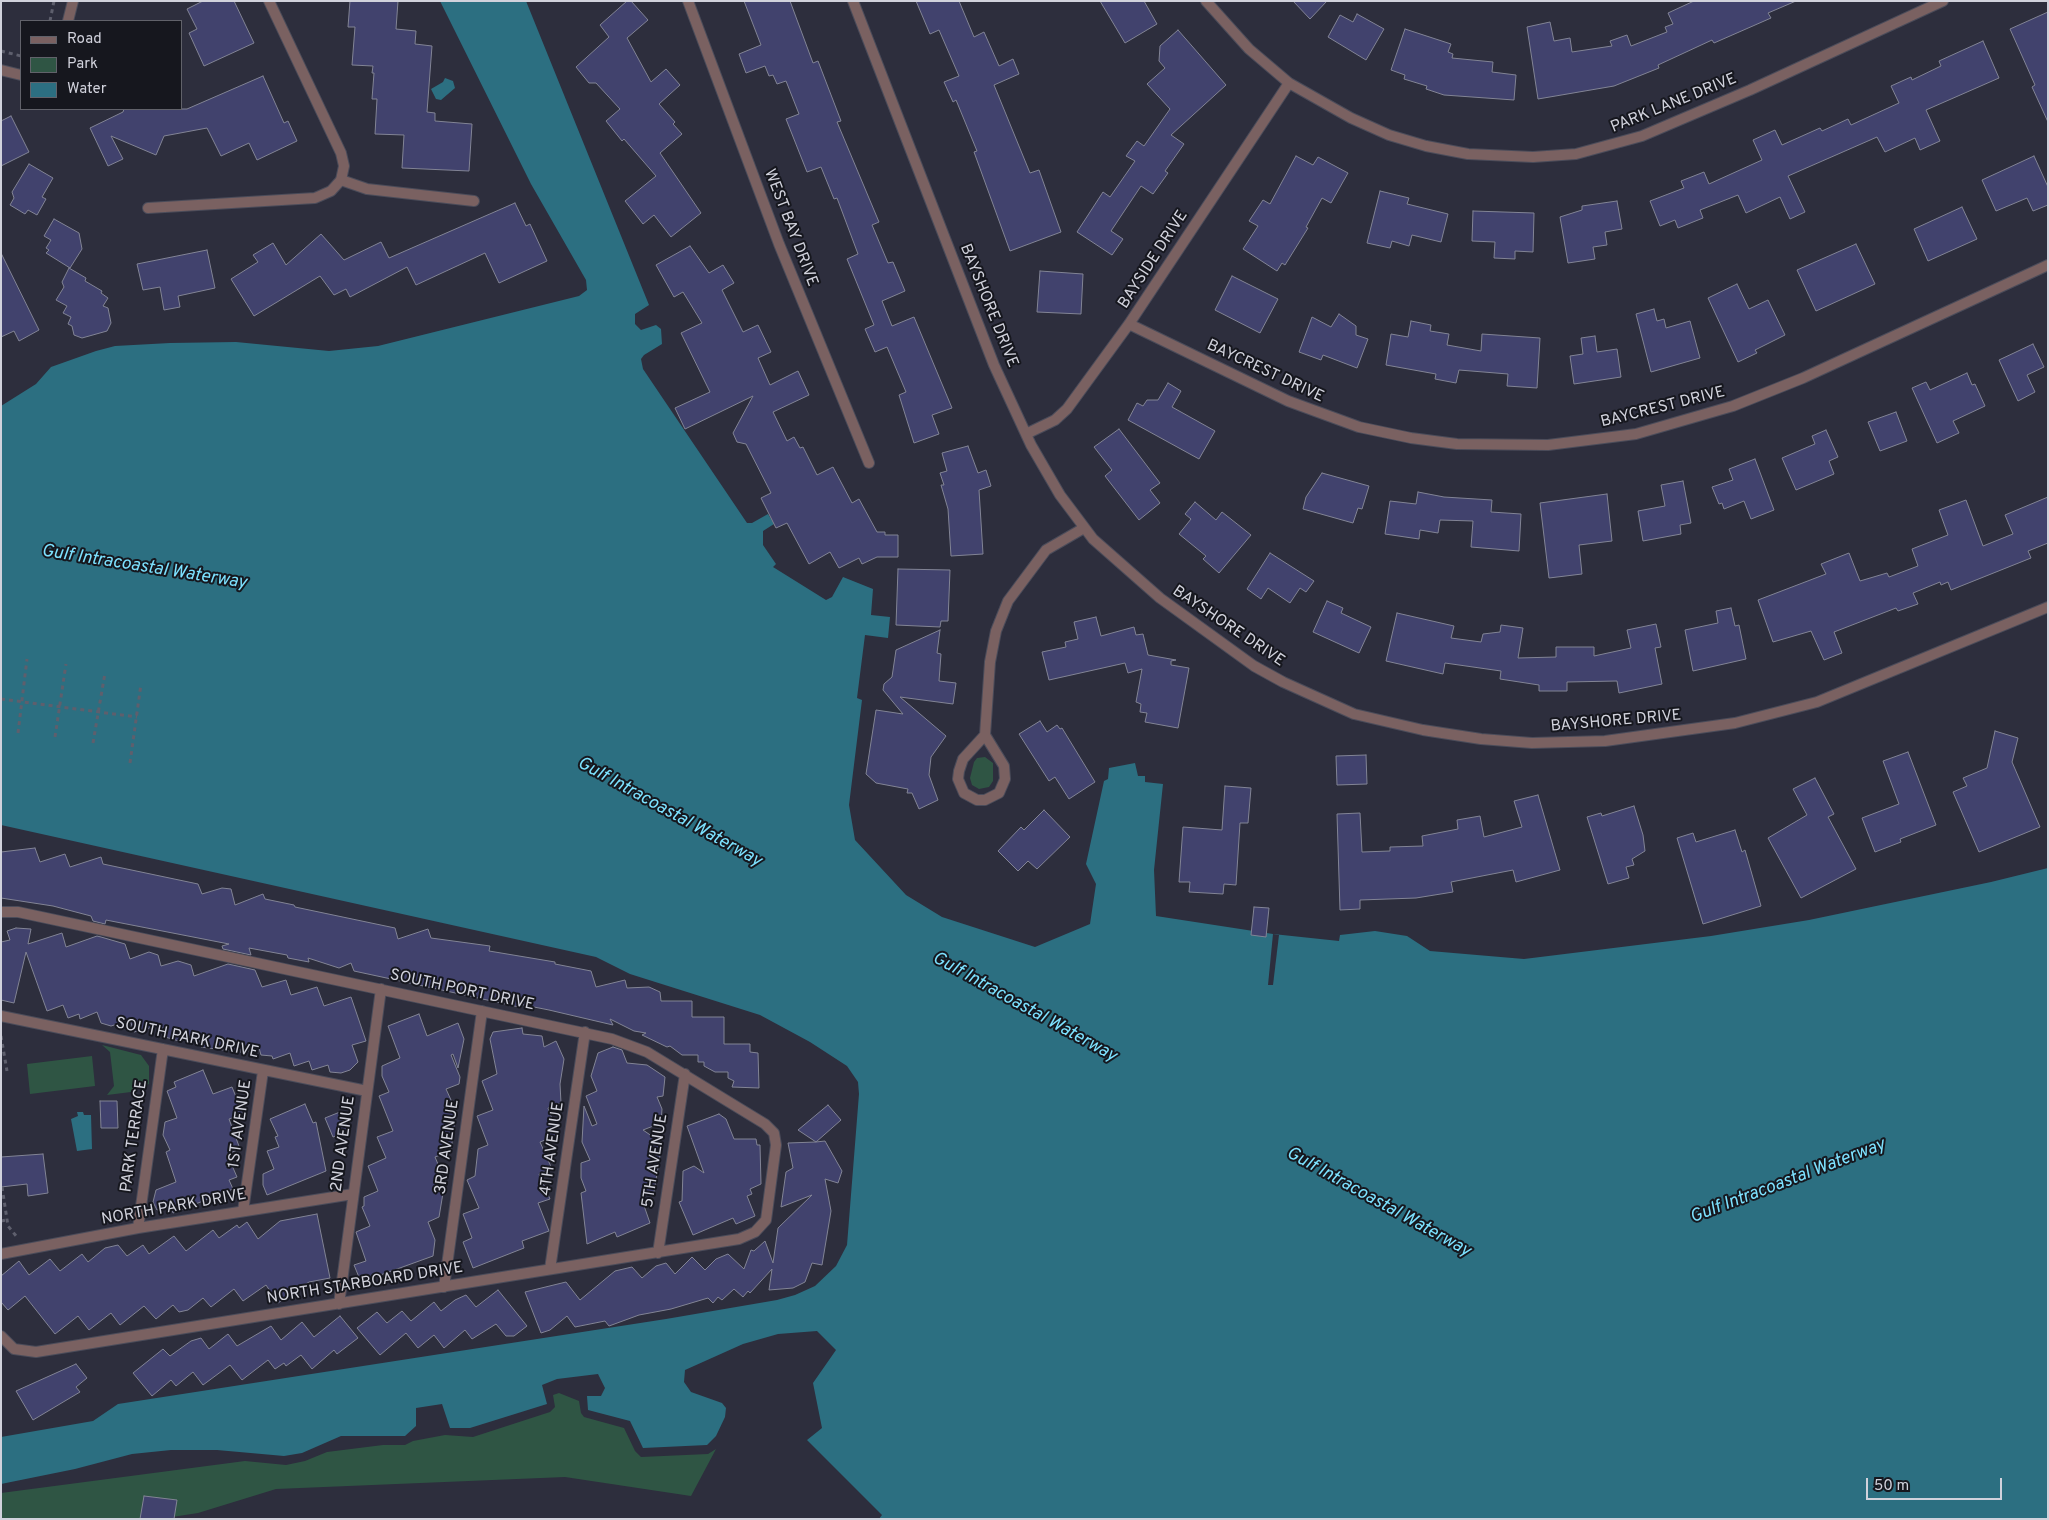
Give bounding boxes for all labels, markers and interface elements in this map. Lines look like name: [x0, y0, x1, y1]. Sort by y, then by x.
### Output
legend: [20, 20, 182, 110]
text: Road: [67, 30, 102, 49]
text: Park: [67, 55, 98, 74]
street label: PARK LANE DRIVE: [1608, 70, 1740, 138]
text: Water: [67, 80, 106, 99]
street label: WEST BAY DRIVE: [759, 167, 821, 289]
street label: BAYSIDE DRIVE: [1115, 207, 1193, 313]
street label: BAYSHORE DRIVE: [955, 242, 1021, 370]
street label: BAYCREST DRIVE: [1203, 336, 1327, 408]
street label: BAYCREST DRIVE: [1599, 383, 1727, 433]
water label: Gulf Intracoastal Waterway: [40, 541, 248, 595]
street label: BAYSHORE DRIVE: [1168, 582, 1288, 672]
street label: BAYSHORE DRIVE: [1550, 707, 1682, 737]
water label: Gulf Intracoastal Waterway: [573, 753, 765, 873]
water label: Gulf Intracoastal Waterway: [928, 948, 1120, 1068]
street label: SOUTH PORT DRIVE: [388, 966, 536, 1016]
street label: SOUTH PARK DRIVE: [114, 1014, 260, 1064]
street label: PARK TERRACE: [118, 1078, 152, 1194]
street label: 1ST AVENUE: [225, 1078, 257, 1170]
street label: 2ND AVENUE: [328, 1095, 360, 1193]
street label: 3RD AVENUE: [432, 1098, 464, 1196]
street label: 4TH AVENUE: [537, 1101, 569, 1197]
street label: 5TH AVENUE: [639, 1113, 673, 1209]
water label: Gulf Intracoastal Waterway: [1687, 1135, 1889, 1229]
water label: Gulf Intracoastal Waterway: [1282, 1143, 1474, 1263]
street label: NORTH PARK DRIVE: [100, 1186, 248, 1230]
street label: NORTH STARBOARD DRIVE: [266, 1259, 464, 1309]
scale bar: [1869, 1468, 2005, 1500]
text: 50 m: [1874, 1477, 1909, 1496]

